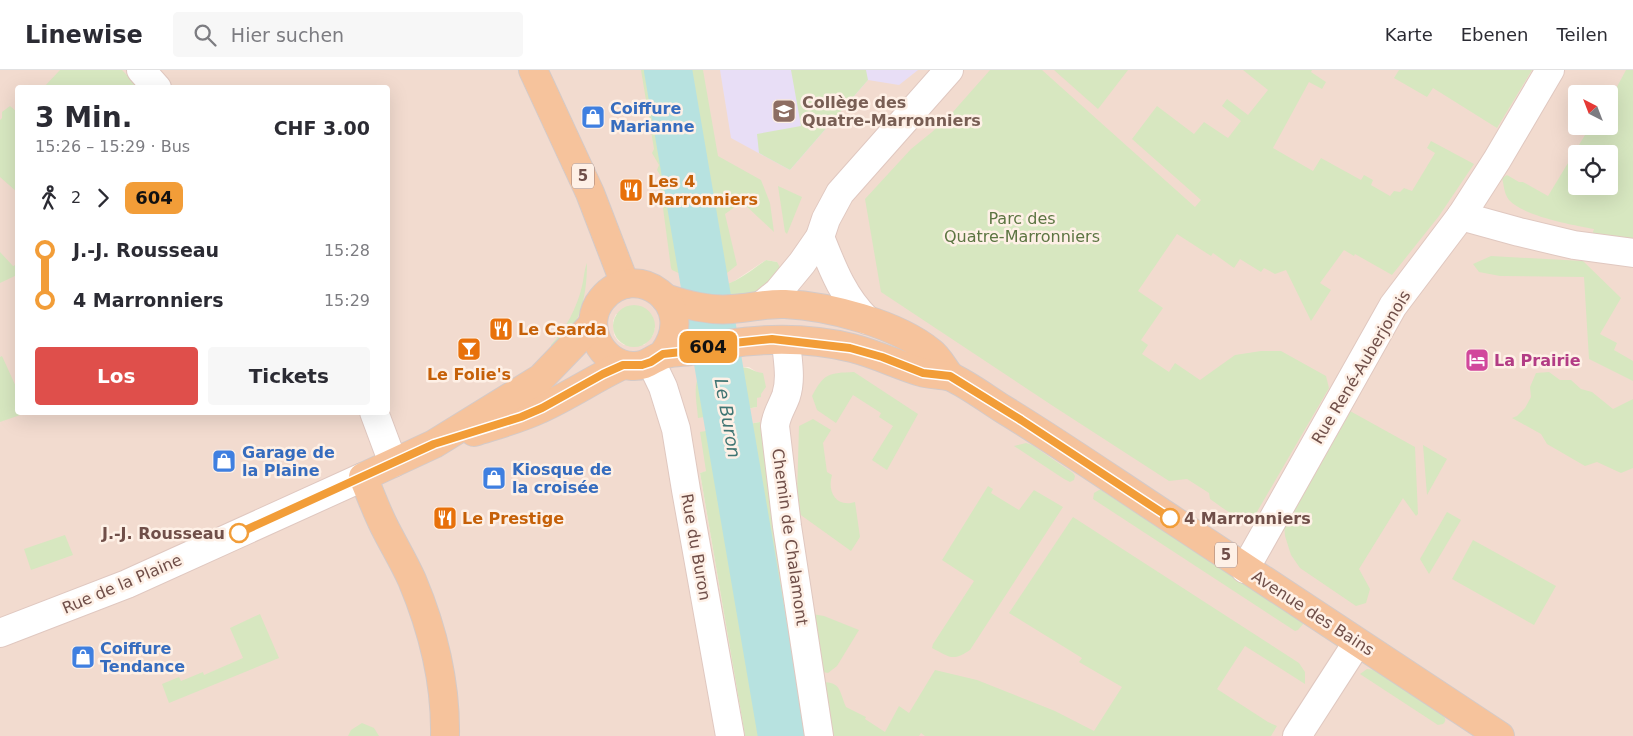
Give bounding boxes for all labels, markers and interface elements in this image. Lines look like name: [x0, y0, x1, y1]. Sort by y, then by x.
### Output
search box: [173, 12, 523, 57]
text: Linewise: [25, 21, 143, 49]
icon: search: [191, 21, 219, 49]
text: Hier suchen: [231, 24, 344, 46]
text: Karte: [1385, 24, 1433, 45]
text: Ebenen: [1461, 24, 1529, 45]
text: Teilen: [1557, 24, 1608, 45]
north arrow: [1568, 85, 1618, 135]
map controls: [1568, 85, 1618, 195]
place label: Collège des Quatre-Marronniers: [802, 93, 981, 130]
school or university icon: Collège des Quatre-Marronniers: [771, 98, 797, 124]
place label: Coiffure Marianne: [610, 99, 695, 136]
text: 3 Min.: [35, 101, 132, 134]
shop icon: Coiffure Marianne: [580, 104, 606, 130]
text: CHF 3.00: [274, 117, 370, 139]
text: 15:26 – 15:29 · Bus: [35, 137, 190, 156]
button: locate: [1568, 145, 1618, 195]
road number: 5: [572, 164, 594, 188]
place label: Les 4 Marronniers: [648, 172, 758, 209]
restaurant icon: Les 4 Marronniers: [618, 177, 644, 203]
icon: walk: [35, 184, 63, 212]
icon: forward: [89, 184, 117, 212]
text: 604: [135, 187, 173, 208]
text: 2: [71, 188, 81, 207]
park label: Parc des Quatre-Marronniers: [944, 209, 1100, 246]
text: J.-J. Rousseau: [73, 239, 219, 261]
text: 15:28: [324, 241, 370, 260]
street label: Rue René-Auberjonois: [1308, 287, 1414, 447]
text: 4 Marronniers: [73, 289, 224, 311]
text: 15:29: [324, 291, 370, 310]
restaurant icon: Le Csarda: [488, 316, 514, 342]
place label: Le Csarda: [518, 320, 607, 339]
line badge: 604: [679, 331, 737, 363]
bar icon: Le Folie's: [456, 336, 482, 362]
text: 604: [689, 336, 727, 357]
button: Los: [35, 347, 198, 405]
button: Tickets: [208, 347, 370, 405]
hotel icon: La Prairie: [1464, 347, 1490, 373]
place label: La Prairie: [1494, 351, 1581, 370]
place label: Le Folie's: [427, 365, 511, 384]
water label: Le Buron: [711, 377, 745, 459]
place label: Garage de la Plaine: [242, 443, 335, 480]
street label: Chemin de Chalamont: [768, 447, 812, 627]
shop icon: Garage de la Plaine: [211, 448, 237, 474]
place label: Kiosque de la croisée: [512, 460, 612, 497]
shop icon: Kiosque de la croisée: [481, 465, 507, 491]
street label: Rue du Buron: [677, 492, 715, 602]
restaurant icon: Le Prestige: [432, 505, 458, 531]
marker: 4 Marronniers: [1160, 508, 1180, 528]
place label: Le Prestige: [462, 509, 564, 528]
place label: 4 Marronniers: [1184, 509, 1311, 528]
marker: J.-J. Rousseau: [229, 523, 249, 543]
place label: J.-J. Rousseau: [101, 524, 225, 543]
road number: 5: [1215, 542, 1237, 568]
street label: Rue de la Plaine: [59, 550, 185, 618]
street label: Avenue des Bains: [1248, 566, 1378, 660]
place label: Coiffure Tendance: [100, 639, 185, 676]
shop icon: Coiffure Tendance: [70, 644, 96, 670]

